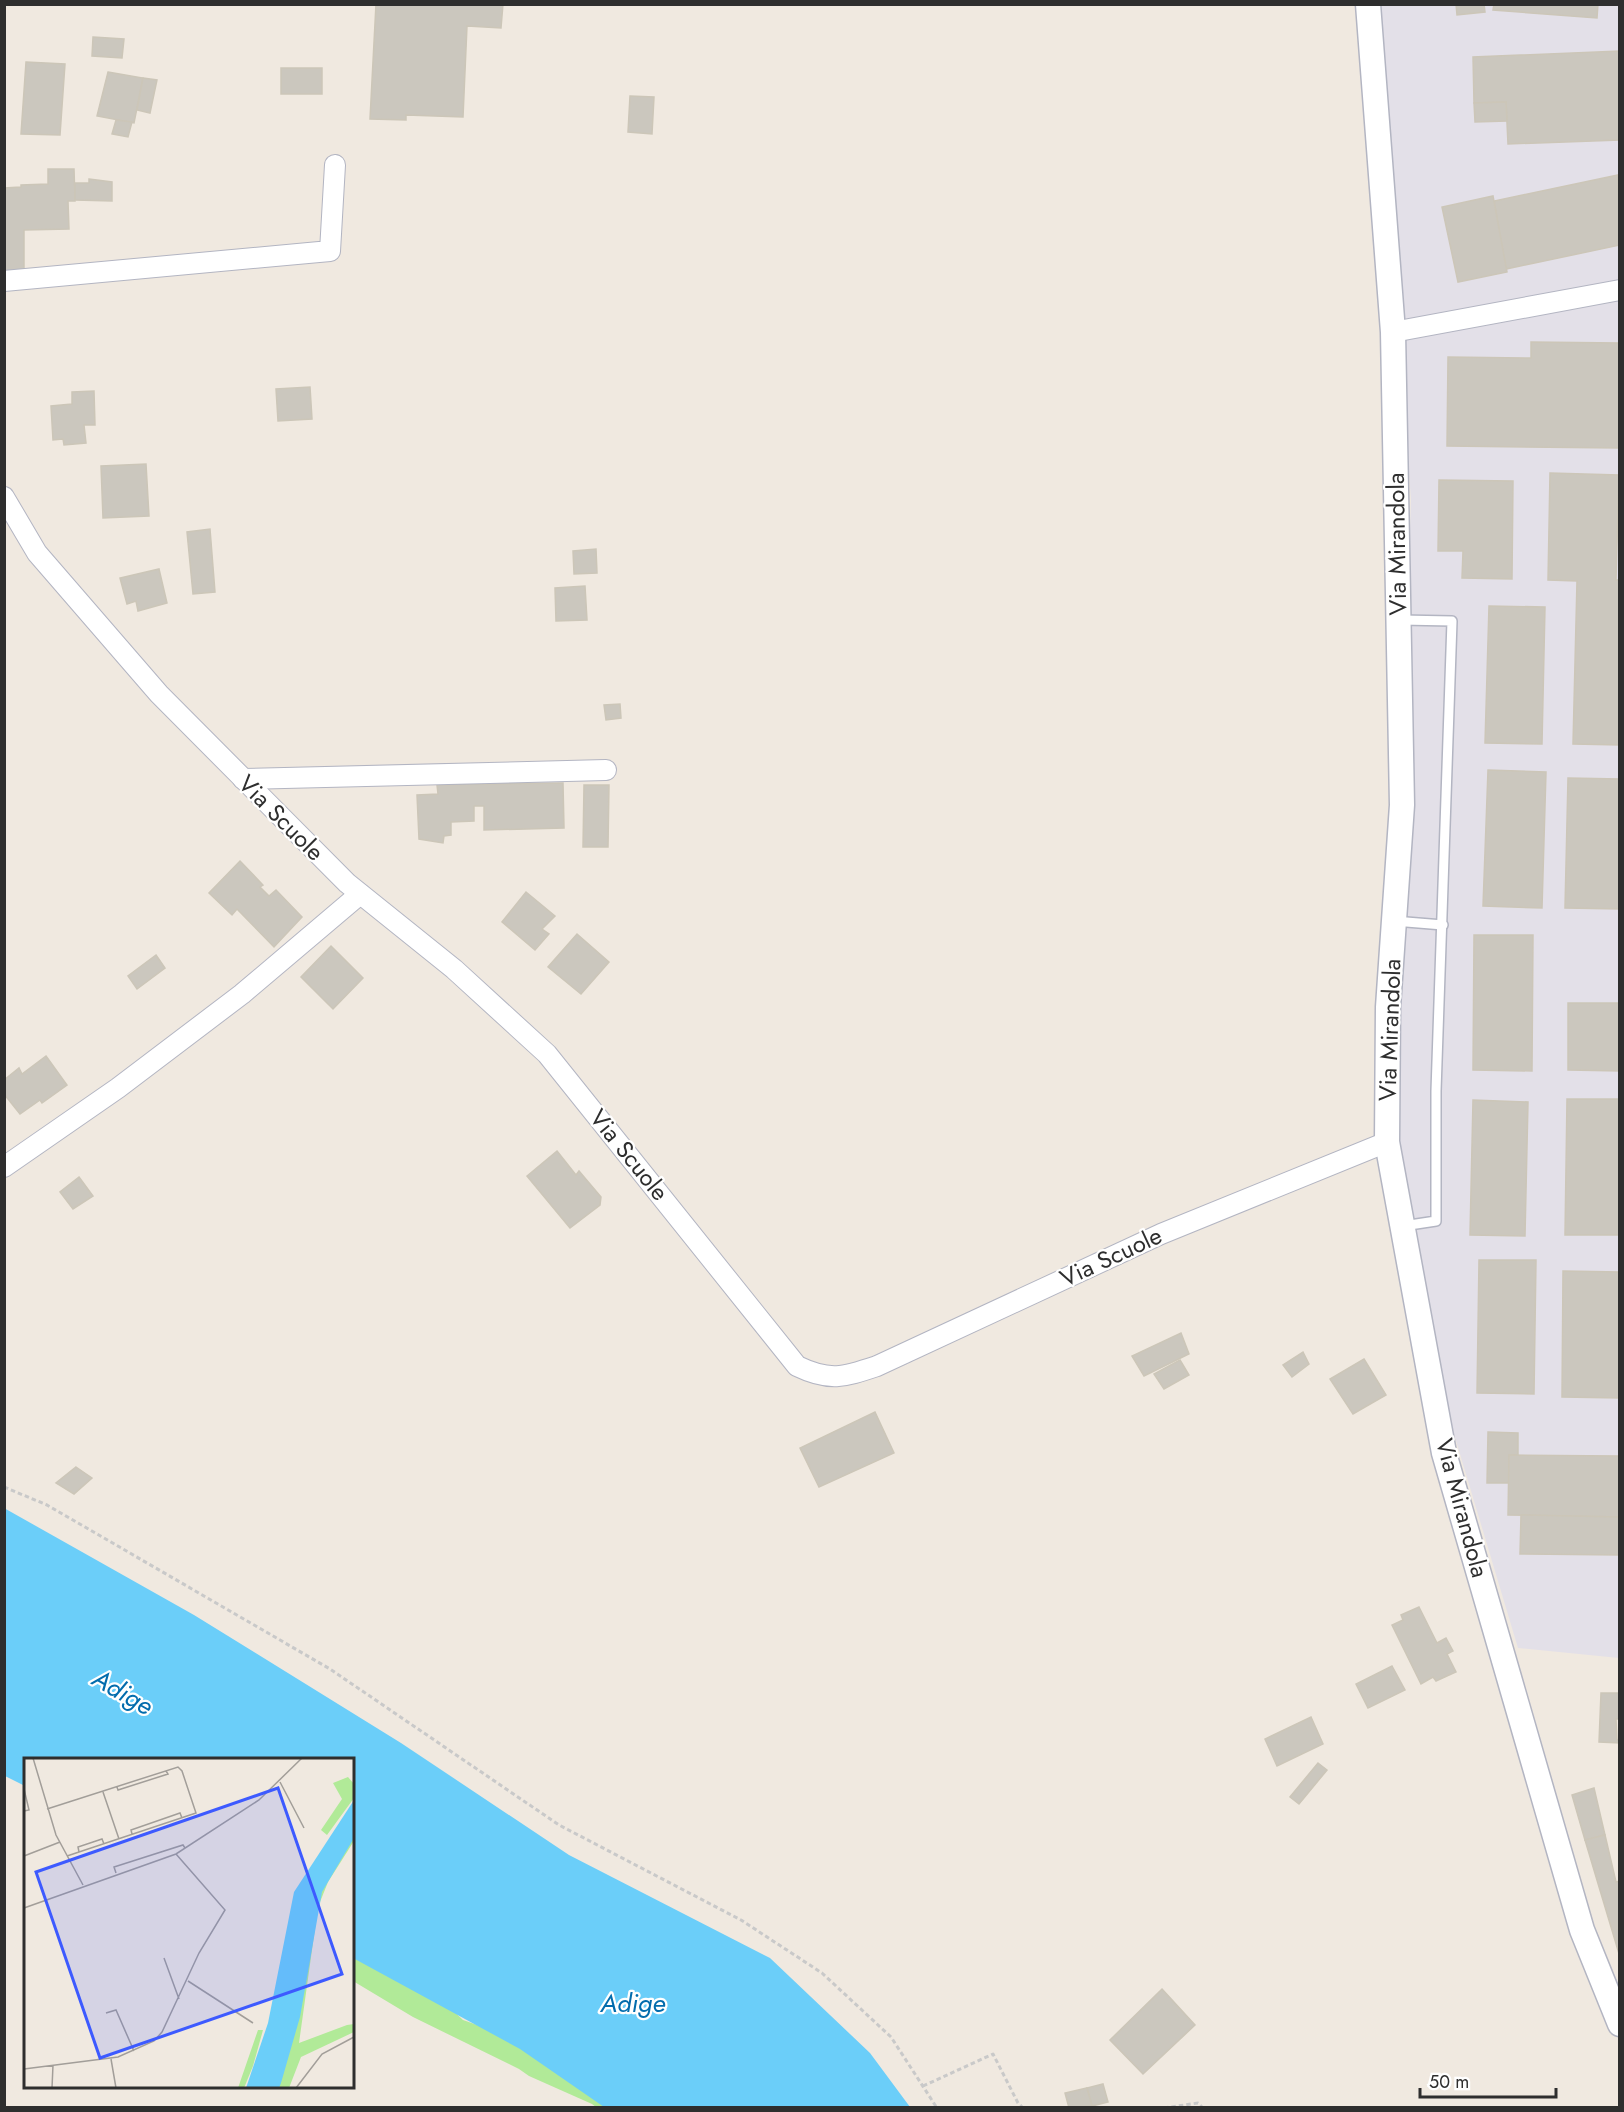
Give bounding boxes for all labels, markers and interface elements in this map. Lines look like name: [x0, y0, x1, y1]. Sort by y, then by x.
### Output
street label: Via Mirandola: [1378, 472, 1415, 616]
street label: Via Scuole: [230, 767, 332, 869]
street label: Via Mirandola: [1370, 958, 1409, 1102]
street label: Via Scuole: [581, 1101, 677, 1208]
street label: Via Scuole: [1054, 1218, 1168, 1295]
street label: Via Mirandola: [1427, 1434, 1498, 1581]
water label: Adige: [85, 1659, 161, 1725]
inset map: [24, 1758, 354, 2088]
water label: Adige: [600, 1984, 665, 2022]
scale bar: [1420, 2061, 1556, 2099]
text: 50 m: [1429, 2069, 1469, 2095]

